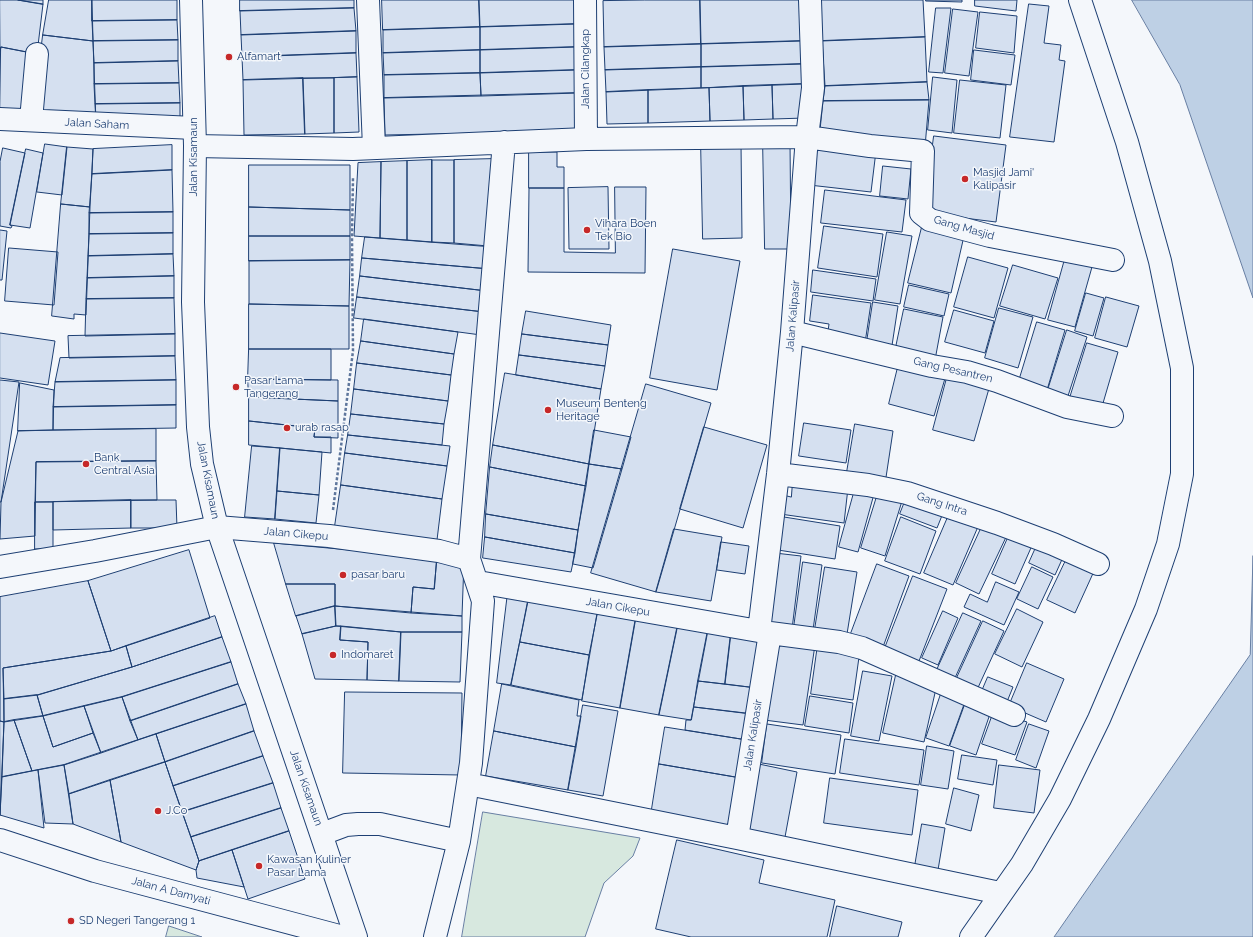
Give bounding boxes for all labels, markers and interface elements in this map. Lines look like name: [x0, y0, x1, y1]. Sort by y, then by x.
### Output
street label: Jalan Cilangkap: [579, 29, 593, 109]
place label: Alfamart: [237, 50, 281, 64]
marker: Alfamart: [224, 52, 234, 62]
street label: Jalan Saham: [64, 116, 130, 132]
street label: Jalan Kisamaun: [187, 117, 201, 197]
place label: Masjid Jami' Kalipasir: [973, 166, 1034, 192]
marker: Masjid Jami' Kalipasir: [960, 174, 970, 184]
street label: Gang Masjid: [932, 213, 996, 243]
place label: Vihara Boen Tek Bio: [595, 217, 657, 243]
marker: Vihara Boen Tek Bio: [582, 225, 592, 235]
street label: Jalan Kalipasir: [783, 279, 803, 353]
street label: Gang Pesantren: [912, 354, 994, 386]
place label: Pasar Lama Tangerang: [244, 374, 303, 400]
marker: Pasar Lama Tangerang: [231, 382, 241, 392]
place label: Museum Benteng Heritage: [556, 397, 647, 423]
marker: Museum Benteng Heritage: [543, 405, 553, 415]
place label: urab rasap: [295, 421, 349, 435]
marker: urab rasap: [282, 423, 292, 433]
street label: Jalan Kisamaun: [194, 440, 222, 520]
place label: Bank Central Asia: [94, 451, 155, 477]
marker: Bank Central Asia: [81, 459, 91, 469]
street label: Gang Intra: [915, 490, 969, 518]
street label: Jalan Cikepu: [263, 525, 329, 543]
place label: pasar baru: [351, 568, 405, 582]
marker: pasar baru: [338, 570, 348, 580]
street label: Jalan Cikepu: [585, 595, 651, 619]
place label: Indomaret: [341, 648, 393, 662]
marker: Indomaret: [328, 650, 338, 660]
street label: Jalan Kalipasir: [741, 698, 765, 772]
street label: Jalan Kisamaun: [287, 748, 325, 828]
place label: J.Co: [166, 804, 187, 818]
marker: J.Co: [153, 806, 163, 816]
place label: Kawasan Kuliner Pasar Lama: [267, 853, 351, 879]
marker: Kawasan Kuliner Pasar Lama: [254, 861, 264, 871]
street label: Jalan A Damyati: [130, 874, 212, 908]
place label: SD Negeri Tangerang 1: [79, 914, 195, 928]
marker: SD Negeri Tangerang 1: [66, 916, 76, 926]

